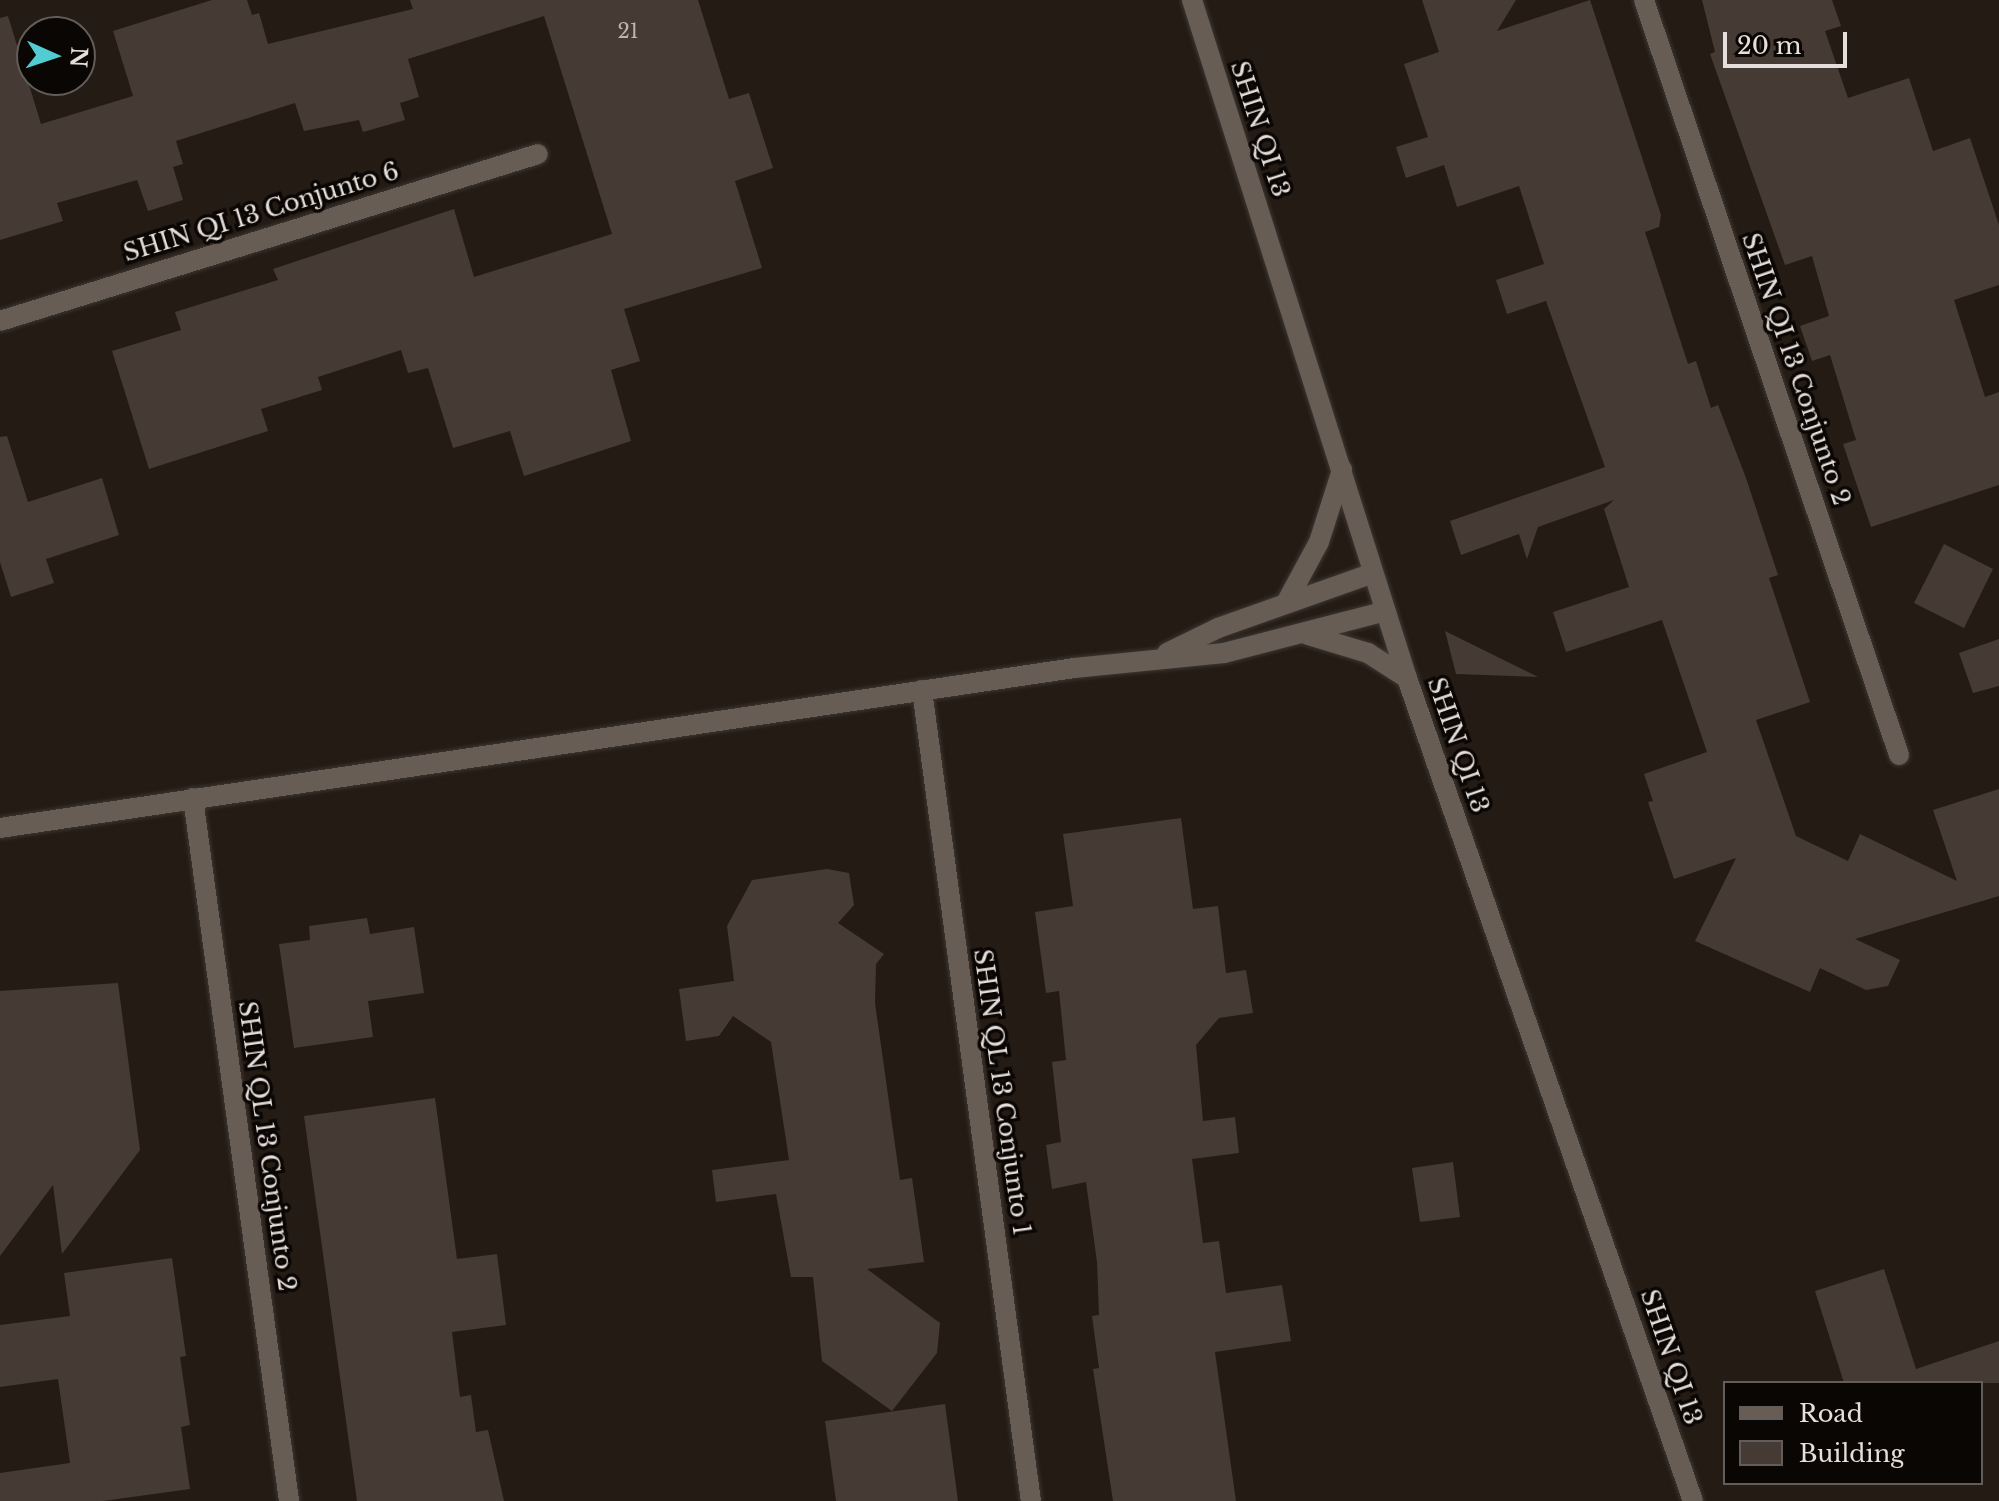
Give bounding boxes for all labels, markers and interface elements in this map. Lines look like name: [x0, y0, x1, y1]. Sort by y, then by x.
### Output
north arrow: [16, 16, 96, 96]
scale bar: [1727, 16, 1851, 66]
house number: 21: [617, 19, 639, 43]
text: 20 m: [1737, 31, 1802, 60]
text: N: [64, 46, 92, 68]
street label: SHIN QI 13: [1225, 58, 1295, 200]
street label: SHIN QI 13 Conjunto 6: [120, 156, 402, 268]
street label: SHIN QI 13 Conjunto 2: [1736, 229, 1856, 509]
street label: SHIN QI 13: [1421, 674, 1495, 816]
street label: SHIN QL 13 Conjunto 1: [968, 947, 1036, 1237]
street label: SHIN QL 13 Conjunto 2: [232, 999, 302, 1293]
street label: SHIN QI 13: [1634, 1286, 1708, 1428]
legend: [1723, 1381, 1983, 1485]
text: Road: [1799, 1399, 1863, 1428]
text: Building: [1799, 1439, 1905, 1468]

